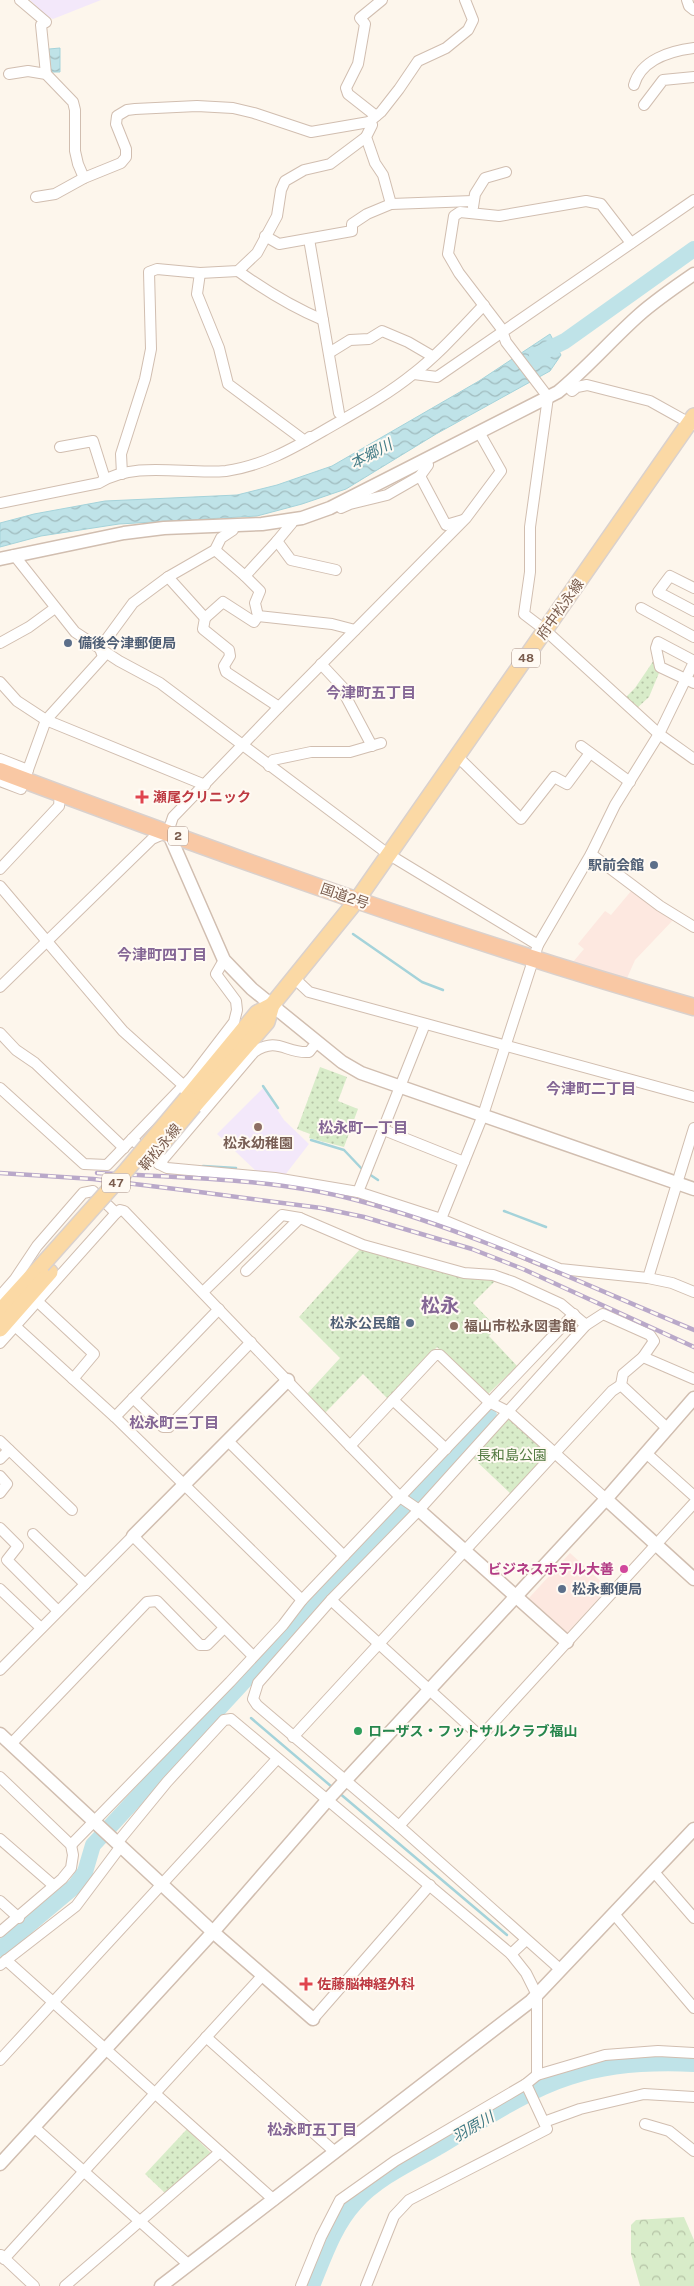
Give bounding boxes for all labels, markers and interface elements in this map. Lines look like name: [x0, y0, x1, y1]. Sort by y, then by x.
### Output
water label: 本郷川: [347, 435, 396, 472]
street label: 府中松永線: [533, 576, 587, 642]
place label: 備後今津郵便局: [78, 635, 176, 651]
marker: 備後今津郵便局: [62, 637, 74, 649]
road number: 48: [512, 648, 540, 668]
district label: 今津町五丁目: [326, 684, 416, 701]
place label: 瀬尾クリニック: [153, 789, 251, 805]
marker: 瀬尾クリニック: [135, 790, 149, 804]
road number: 2: [168, 826, 188, 846]
place label: 駅前会館: [588, 857, 644, 873]
marker: 駅前会館: [648, 859, 660, 871]
street label: 国道2号: [319, 880, 371, 912]
district label: 今津町四丁目: [117, 946, 207, 963]
district label: 今津町二丁目: [546, 1080, 636, 1097]
district label: 松永町一丁目: [318, 1119, 408, 1136]
street label: 鞆松永線: [136, 1120, 184, 1174]
marker: 松永幼稚園: [252, 1121, 264, 1133]
place label: 松永幼稚園: [223, 1135, 293, 1151]
road number: 47: [102, 1174, 130, 1192]
district label: 松永: [421, 1294, 459, 1316]
place label: 松永公民館: [330, 1315, 400, 1331]
marker: 松永公民館: [404, 1317, 416, 1329]
place label: 福山市松永図書館: [464, 1318, 576, 1334]
marker: 福山市松永図書館: [448, 1320, 460, 1332]
district label: 松永町三丁目: [129, 1414, 219, 1431]
park label: 長和島公園: [477, 1447, 547, 1463]
place label: ビジネスホテル大善: [488, 1561, 614, 1577]
marker: ビジネスホテル大善: [618, 1563, 630, 1575]
place label: 松永郵便局: [572, 1581, 642, 1597]
marker: 松永郵便局: [556, 1583, 568, 1595]
place label: ローザス・フットサルクラブ福山: [368, 1723, 578, 1739]
marker: ローザス・フットサルクラブ福山: [352, 1725, 364, 1737]
place label: 佐藤脳神経外科: [317, 1976, 415, 1992]
marker: 佐藤脳神経外科: [299, 1977, 313, 1991]
water label: 羽原川: [449, 2107, 498, 2145]
district label: 松永町五丁目: [267, 2121, 357, 2138]

